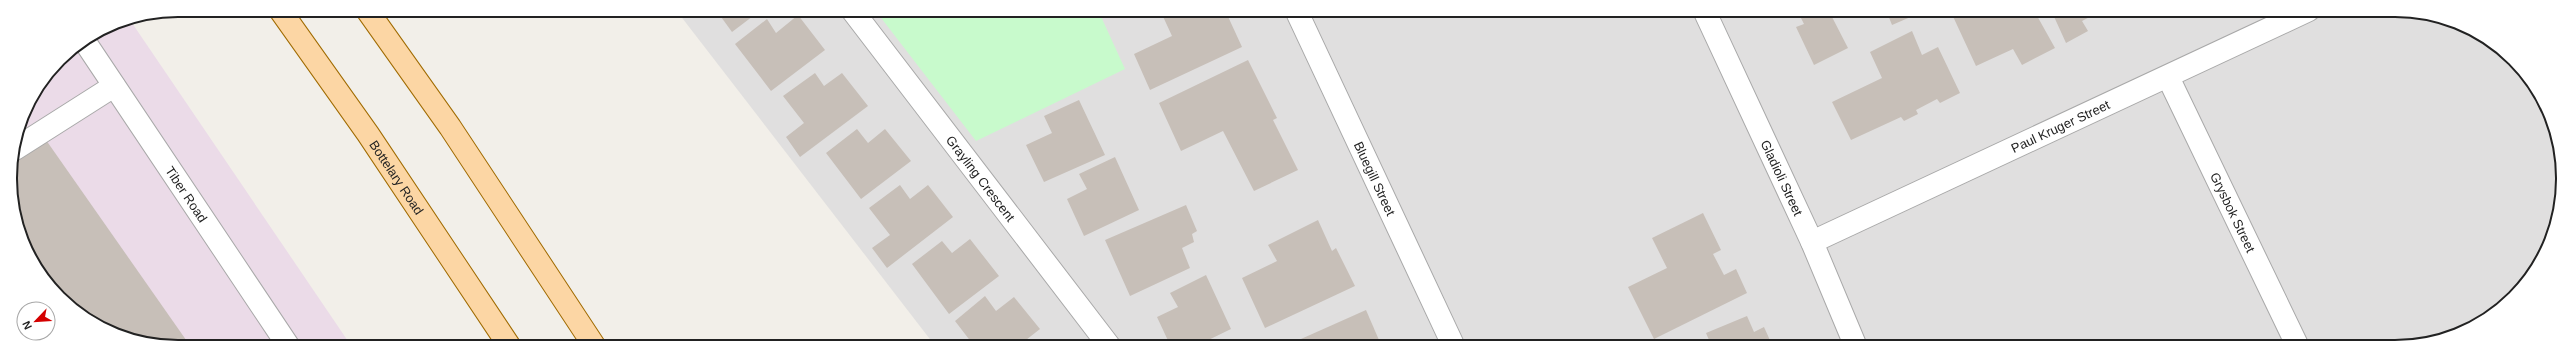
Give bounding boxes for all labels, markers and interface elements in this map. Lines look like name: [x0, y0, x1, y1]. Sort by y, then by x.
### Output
street label: Paul Kruger Street: [2009, 97, 2112, 156]
street label: Grayling Crescent: [943, 132, 1019, 225]
street label: Bottelary Road: [367, 137, 427, 217]
street label: Gladioli Street: [1758, 137, 1806, 218]
street label: Bluegill Street: [1351, 139, 1399, 218]
street label: Tiber Road: [163, 163, 211, 225]
street label: Grysbok Street: [2207, 170, 2259, 255]
north arrow: [16, 301, 56, 341]
text: N: [20, 319, 34, 331]

